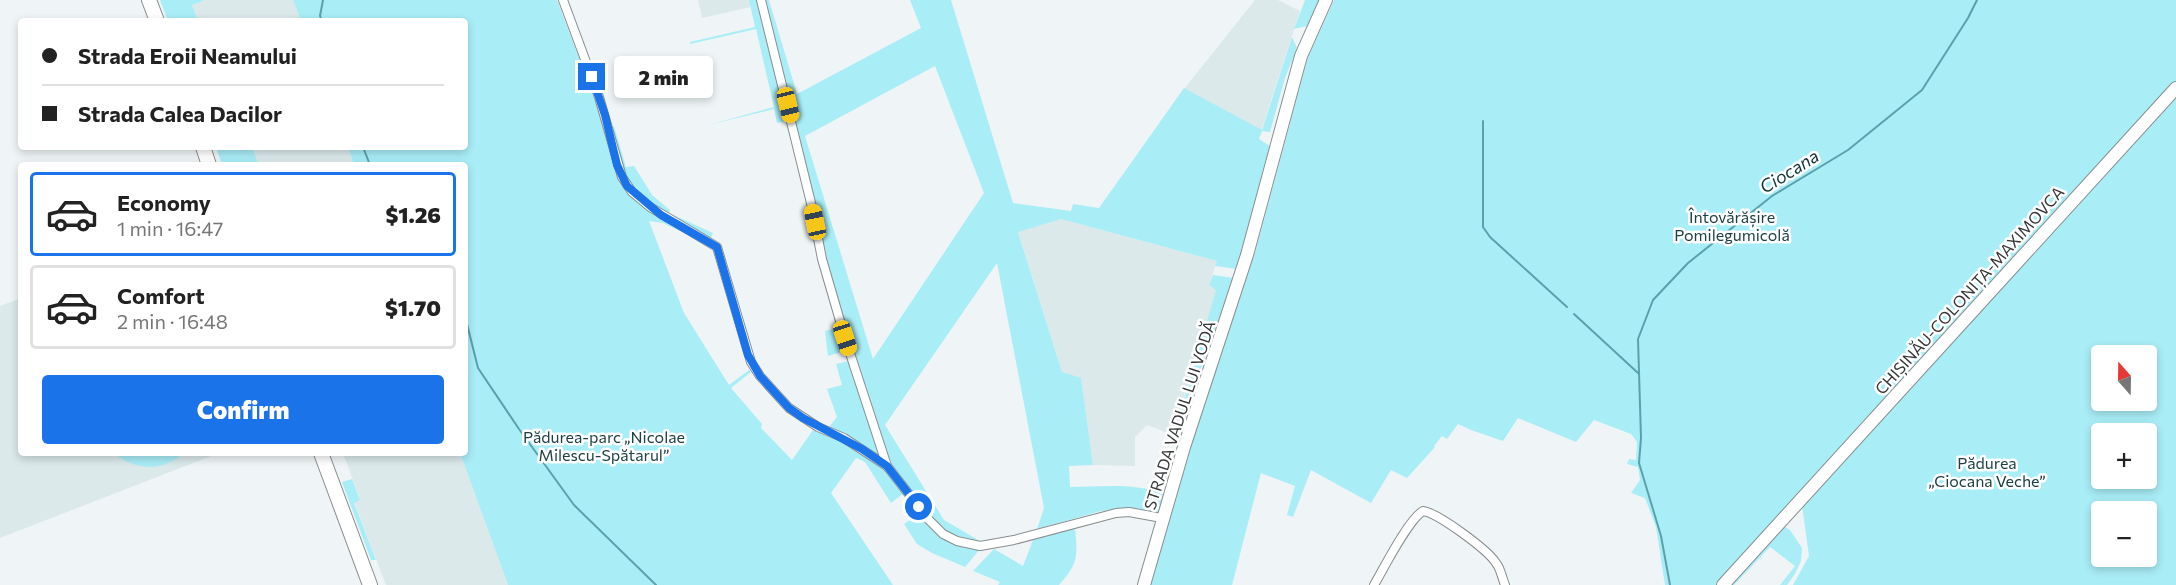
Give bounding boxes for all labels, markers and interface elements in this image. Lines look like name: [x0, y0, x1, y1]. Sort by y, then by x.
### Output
text: Strada Eroii Neamului: [78, 42, 297, 69]
callout: 2 min: [613, 56, 712, 98]
route end: [578, 63, 605, 90]
text: 2 min: [638, 65, 689, 89]
car: [775, 85, 801, 125]
text: Strada Calea Dacilor: [78, 100, 282, 127]
water label: Ciocana: [1755, 144, 1823, 198]
street label: CHIȘINĂU-COLONIȚA-MAXIMOVCA: [1871, 182, 2069, 399]
icon: car: [45, 187, 99, 241]
text: Economy: [117, 189, 211, 216]
text: $1.26: [386, 201, 441, 228]
car: [802, 203, 828, 241]
park label: Întovărășire Pomilegumicolă: [1674, 207, 1790, 244]
text: 1 min · 16:47: [117, 216, 223, 240]
icon: car: [45, 280, 99, 334]
text: Comfort: [117, 282, 205, 309]
text: $1.70: [385, 294, 441, 321]
text: 2 min · 16:48: [117, 309, 228, 333]
car: [831, 318, 859, 358]
street label: STRADA VADUL LUI VODĂ: [1139, 318, 1219, 512]
north arrow: [2091, 345, 2157, 411]
map controls: [2091, 345, 2157, 567]
button: Confirm: [42, 375, 444, 444]
button: +: [2091, 423, 2157, 489]
park label: Pădurea-parc „Nicolae Milescu-Spătarul”: [523, 427, 685, 464]
park label: Pădurea „Ciocana Veche”: [1928, 453, 2046, 490]
route start: [905, 493, 932, 520]
button: −: [2091, 501, 2157, 567]

